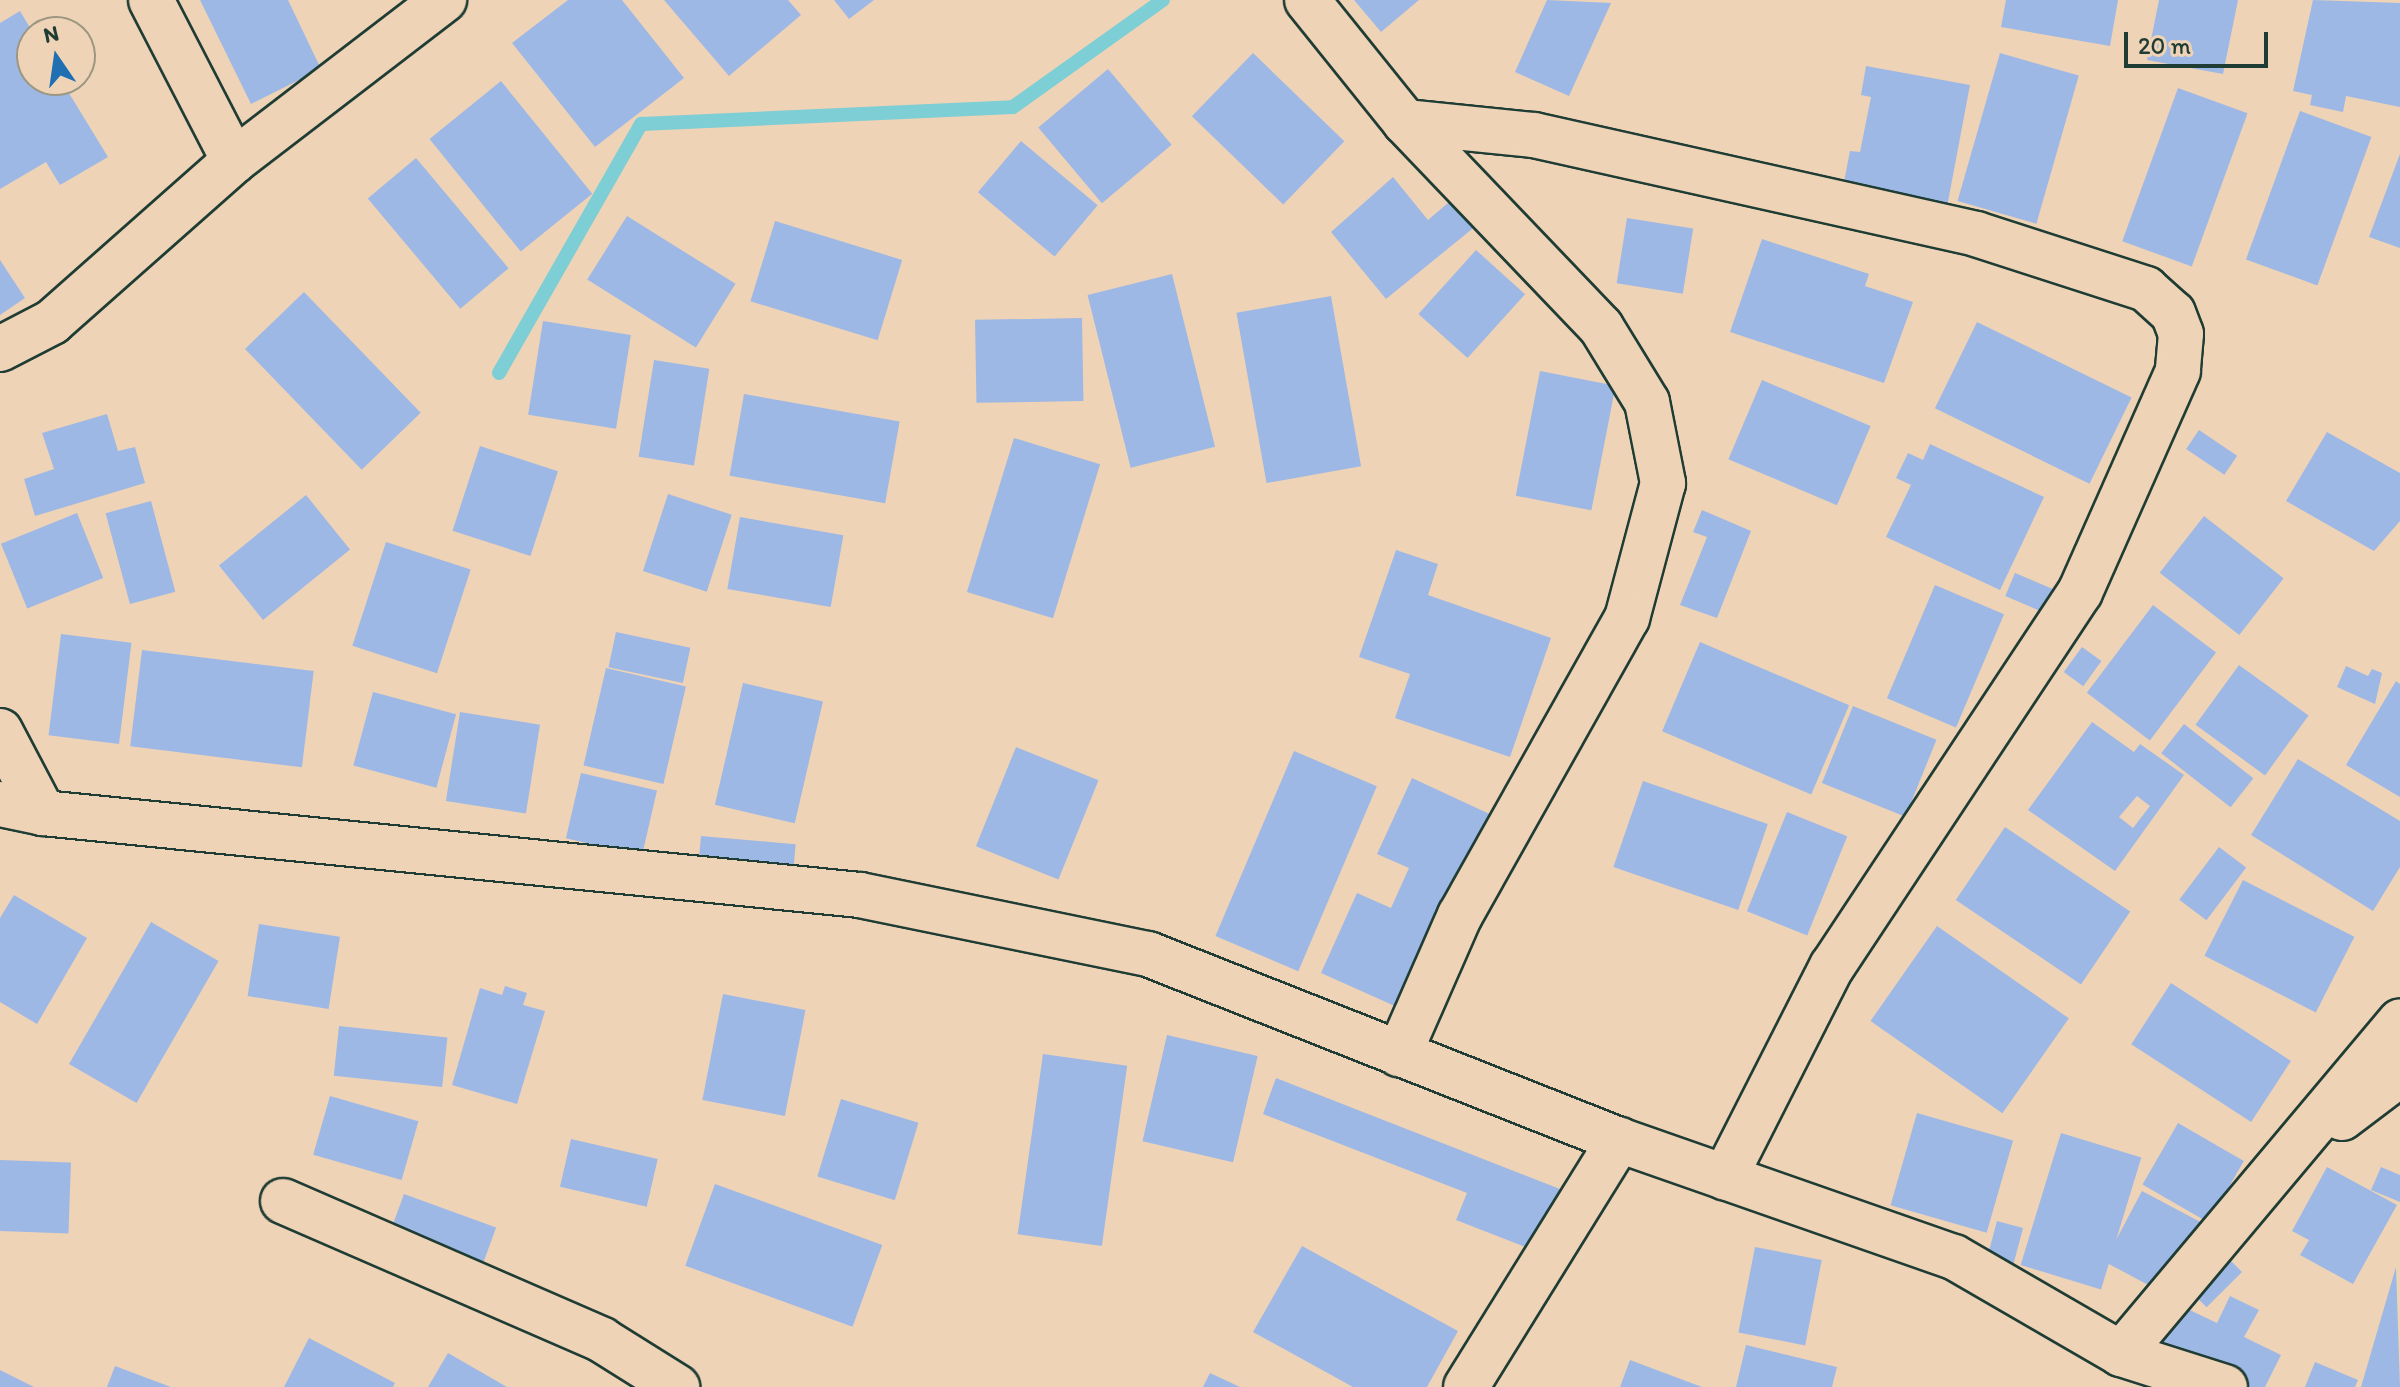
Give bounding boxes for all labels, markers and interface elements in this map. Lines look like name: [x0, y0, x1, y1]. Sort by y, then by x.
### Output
north arrow: [16, 16, 96, 96]
scale bar: [2128, 16, 2272, 66]
text: N: [41, 19, 61, 49]
text: 20 m: [2138, 31, 2191, 60]

